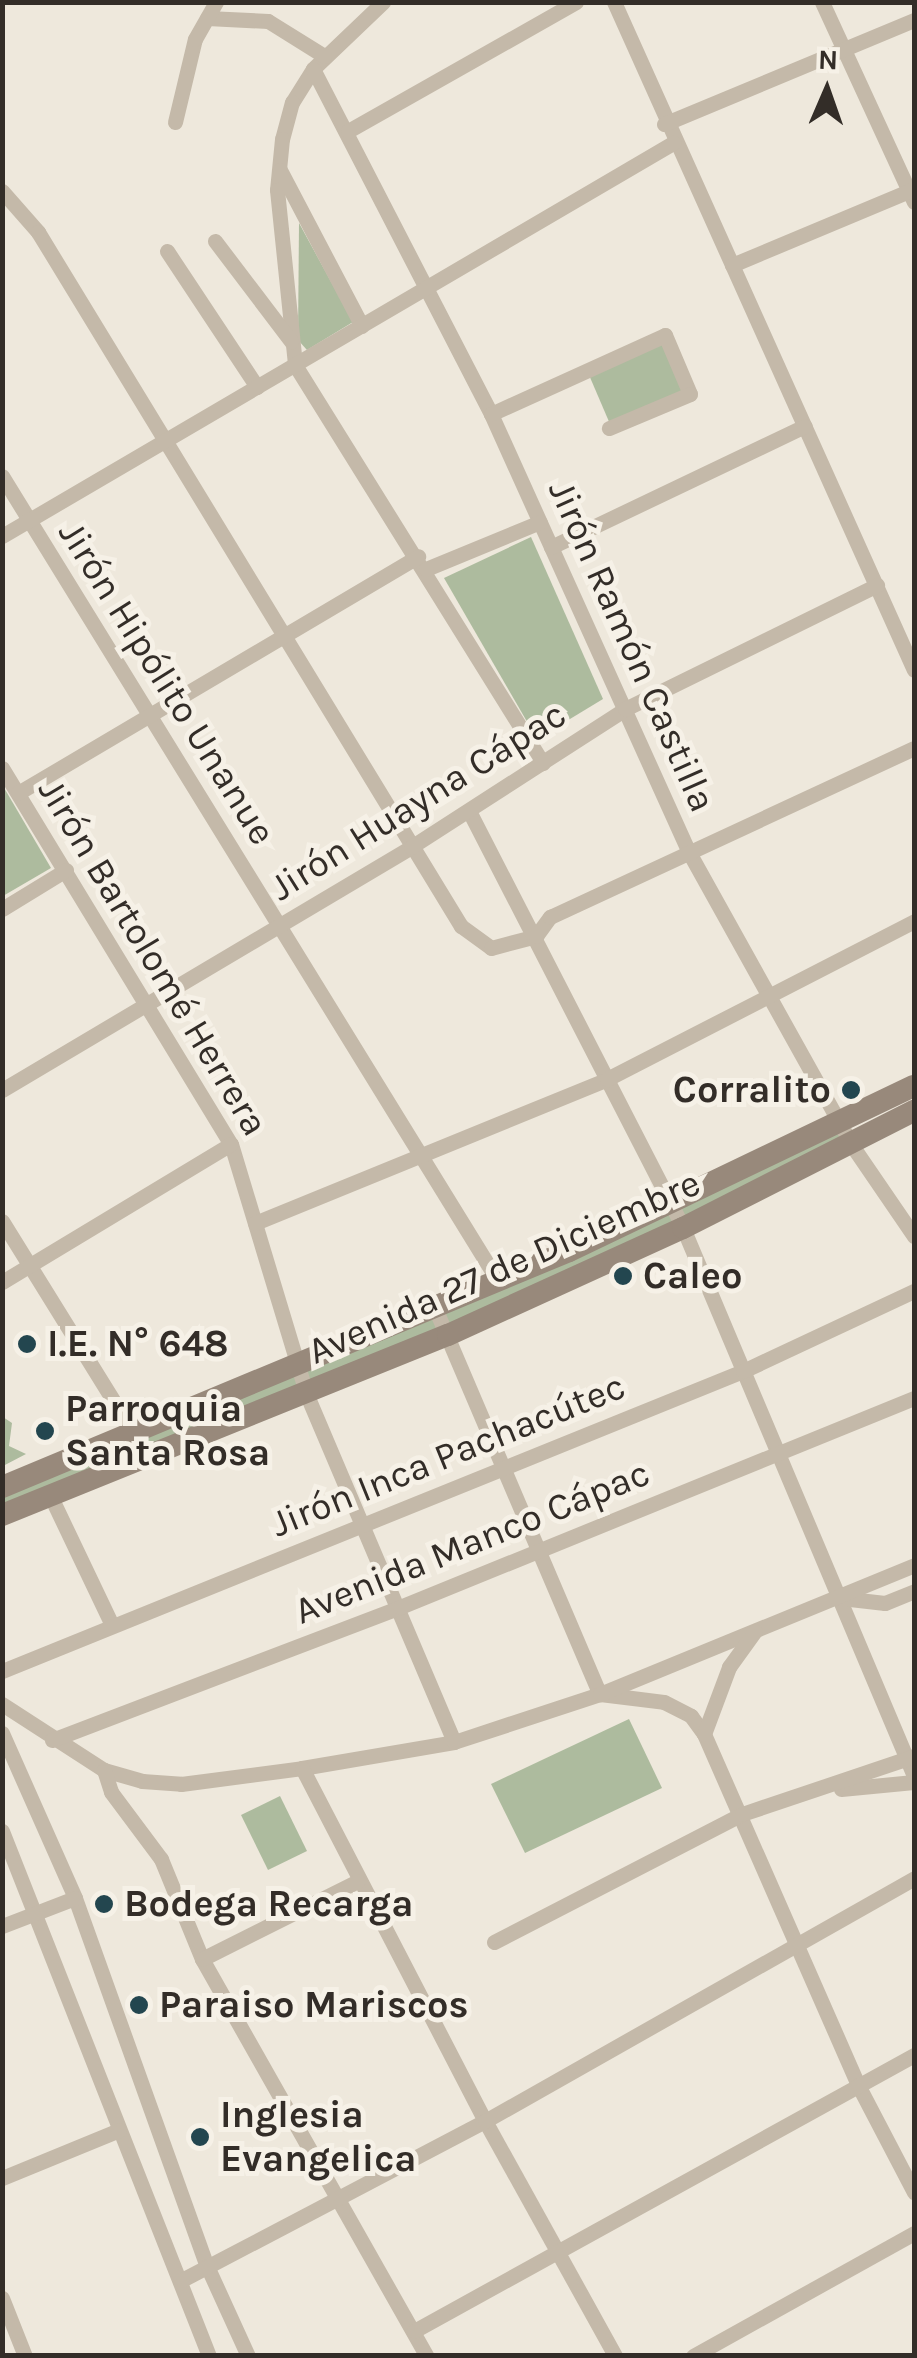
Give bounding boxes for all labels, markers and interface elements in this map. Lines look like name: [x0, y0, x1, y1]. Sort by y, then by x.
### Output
north arrow: [777, 40, 877, 140]
text: N: [817, 43, 839, 76]
street label: Jirón Ramón Castilla: [538, 473, 726, 819]
street label: Jirón Hipólito Unanue: [49, 513, 285, 853]
street label: Jirón Huayna Cápac: [262, 692, 574, 910]
street label: Jirón Bartolomé Herrera: [28, 770, 278, 1144]
place label: Corralito: [673, 1067, 831, 1113]
marker: Corralito: [840, 1079, 862, 1101]
street label: Avenida 27 de Diciembre: [301, 1160, 707, 1374]
place label: Caleo: [643, 1253, 743, 1299]
marker: Caleo: [612, 1265, 634, 1287]
place label: I.E. N° 648: [47, 1321, 229, 1367]
marker: I.E. N° 648: [16, 1333, 38, 1355]
street label: Jirón Inca Pachacútec: [264, 1363, 632, 1547]
place label: Parroquia Santa Rosa: [65, 1386, 270, 1476]
marker: Parroquia Santa Rosa: [34, 1420, 56, 1442]
street label: Avenida Manco Cápac: [288, 1450, 656, 1634]
place label: Bodega Recarga: [124, 1881, 413, 1927]
marker: Bodega Recarga: [93, 1893, 115, 1915]
place label: Paraiso Mariscos: [159, 1982, 469, 2028]
marker: Paraiso Mariscos: [128, 1994, 150, 2016]
place label: Inglesia Evangelica: [220, 2092, 417, 2182]
marker: Inglesia Evangelica: [189, 2126, 211, 2148]

